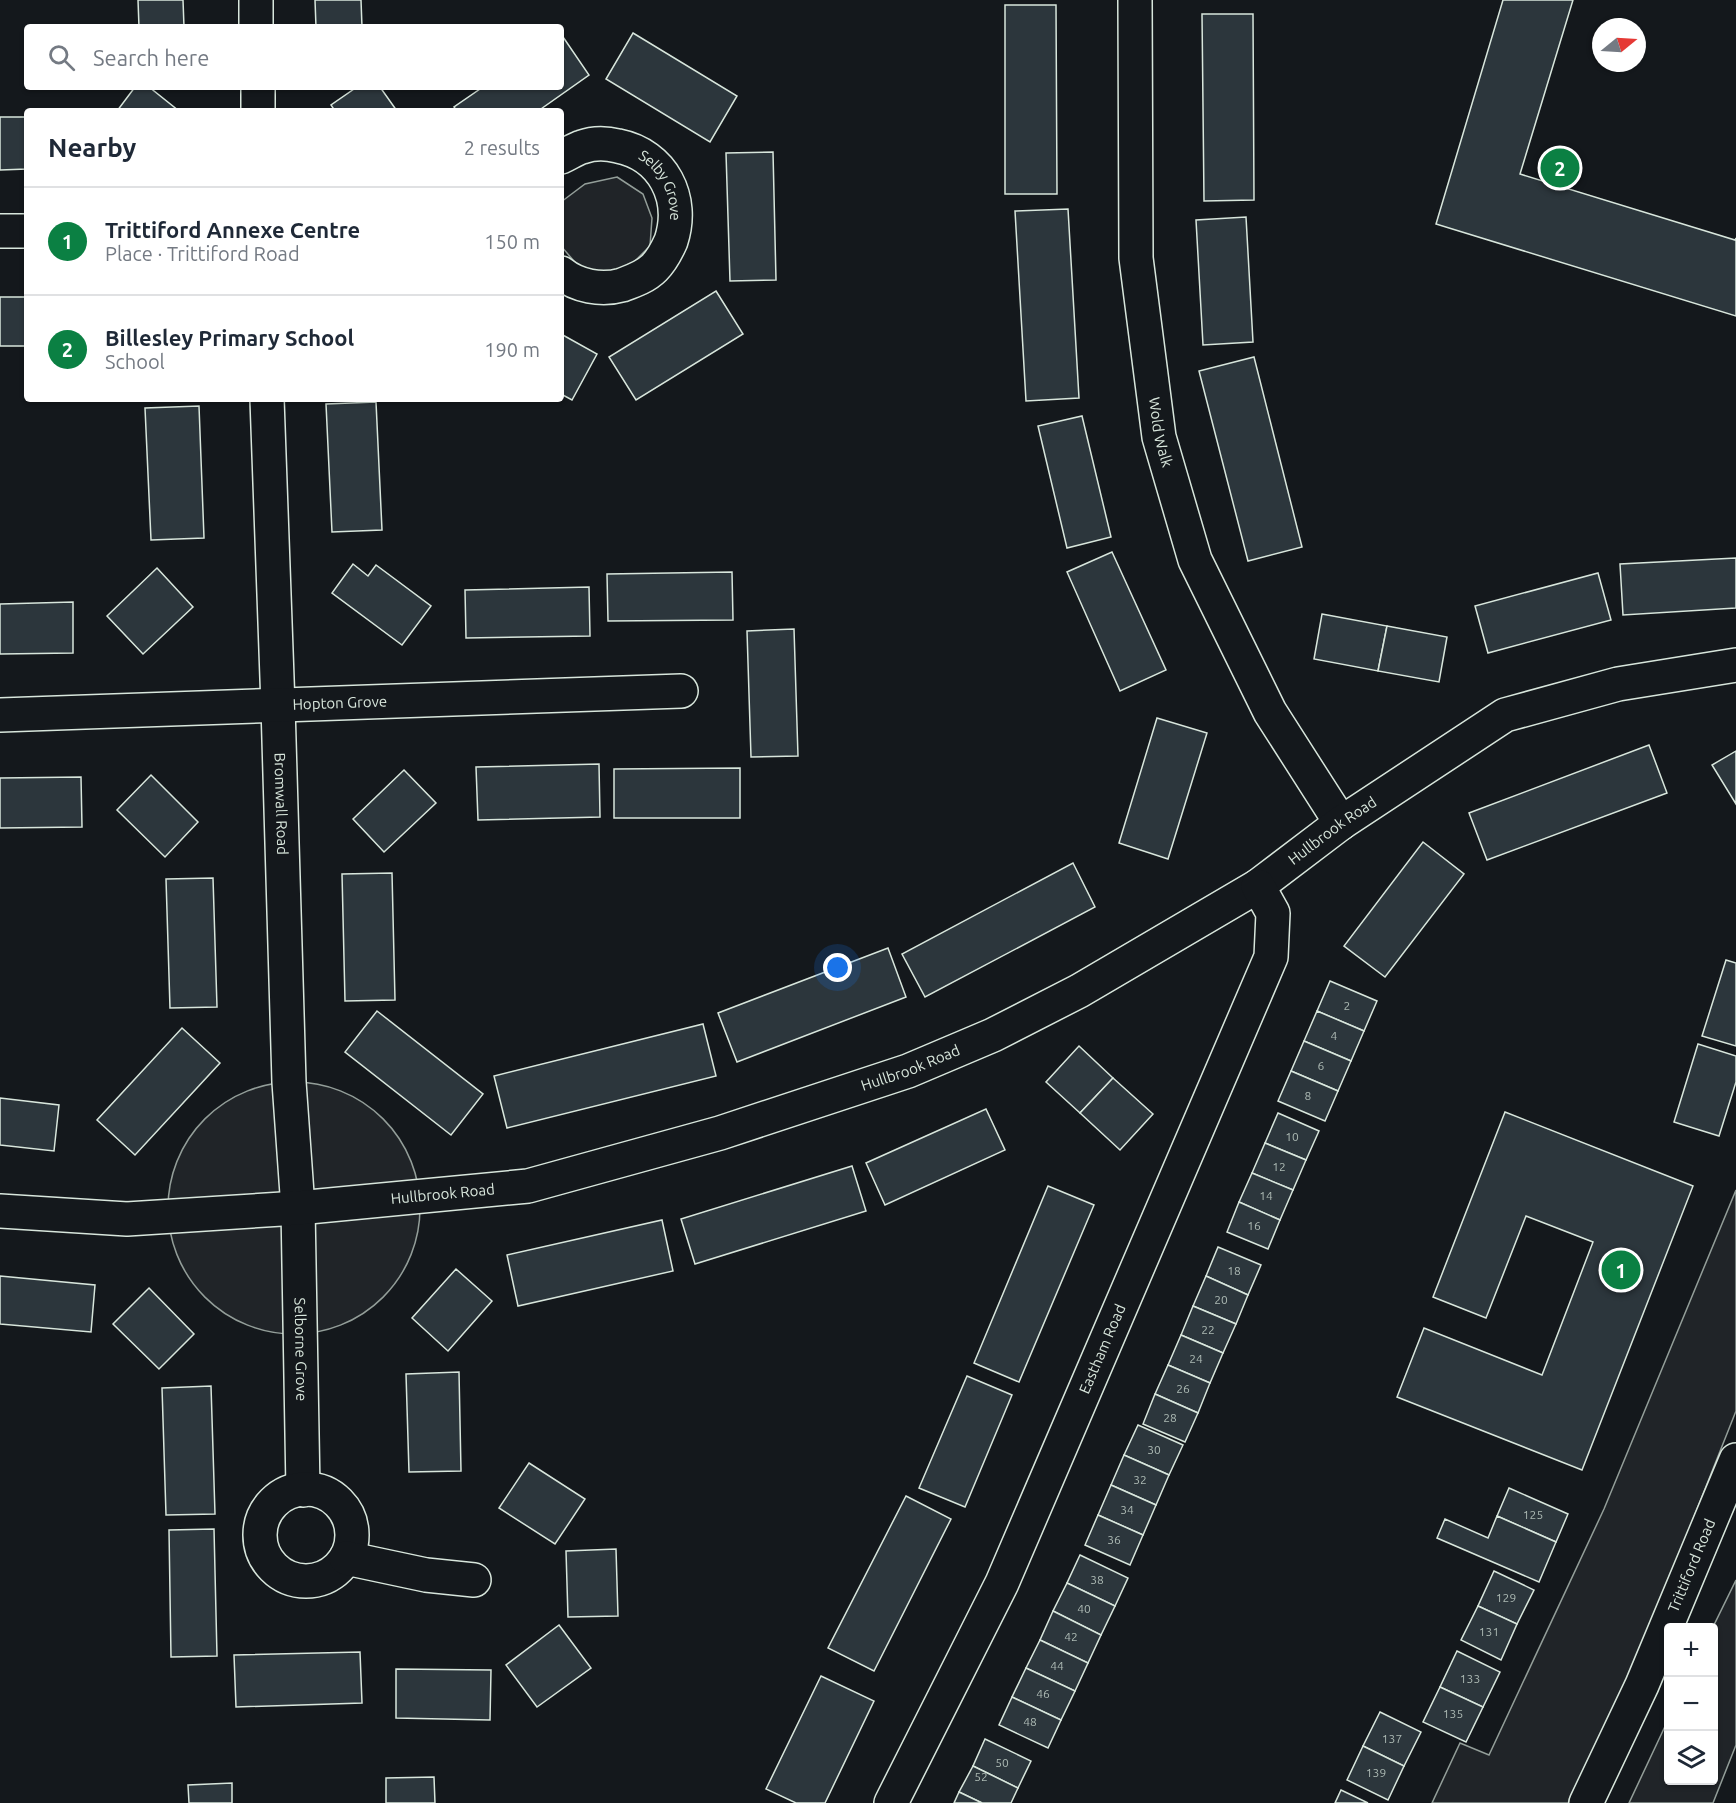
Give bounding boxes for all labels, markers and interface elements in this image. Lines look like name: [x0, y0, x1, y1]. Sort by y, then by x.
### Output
north arrow: [1592, 18, 1646, 72]
search box: [24, 24, 564, 90]
icon: search: [45, 41, 78, 74]
text: Search here: [93, 45, 209, 70]
text: Nearby: [48, 133, 136, 162]
text: 2 results: [464, 136, 540, 159]
street label: Selby Grove: [636, 146, 684, 221]
pin: 2: [1540, 146, 1580, 190]
text: Trittiford Annexe Centre: [105, 217, 360, 242]
text: 1: [62, 230, 73, 253]
text: 150 m: [484, 230, 540, 253]
text: Place · Trittiford Road: [105, 242, 300, 265]
text: Billesley Primary School: [105, 325, 354, 350]
text: 2: [62, 338, 73, 361]
text: 190 m: [484, 338, 540, 361]
text: School: [105, 350, 165, 373]
street label: Wold Walk: [1146, 396, 1177, 470]
street label: Hopton Grove: [292, 692, 387, 713]
street label: Bromwall Road: [271, 752, 291, 855]
street label: Hullbrook Road: [1285, 793, 1380, 868]
your location: [823, 953, 852, 982]
house number: 2: [1344, 999, 1350, 1012]
house number: 4: [1331, 1029, 1338, 1042]
street label: Hullbrook Road: [859, 1041, 962, 1094]
house number: 6: [1318, 1059, 1325, 1072]
house number: 8: [1305, 1089, 1312, 1102]
house number: 10: [1285, 1130, 1299, 1143]
house number: 12: [1272, 1160, 1286, 1173]
street label: Hullbrook Road: [390, 1180, 496, 1207]
house number: 14: [1259, 1189, 1273, 1202]
house number: 16: [1247, 1219, 1261, 1232]
pin: 1: [1602, 1248, 1640, 1292]
house number: 18: [1227, 1264, 1241, 1277]
house number: 20: [1214, 1293, 1228, 1306]
street label: Selborne Grove: [292, 1297, 310, 1401]
street label: Eastham Road: [1075, 1302, 1129, 1396]
house number: 22: [1201, 1323, 1215, 1336]
house number: 24: [1189, 1352, 1203, 1365]
house number: 26: [1176, 1382, 1190, 1395]
house number: 28: [1163, 1411, 1177, 1424]
house number: 30: [1147, 1443, 1161, 1456]
house number: 32: [1133, 1473, 1147, 1486]
house number: 34: [1120, 1503, 1134, 1516]
house number: 125: [1523, 1508, 1543, 1521]
street label: Trittiford Road: [1664, 1516, 1718, 1615]
house number: 36: [1107, 1533, 1121, 1546]
house number: 38: [1090, 1573, 1104, 1586]
house number: 129: [1496, 1591, 1516, 1604]
house number: 40: [1077, 1602, 1091, 1615]
map controls: [1664, 1623, 1718, 1785]
button: +: [1664, 1623, 1718, 1677]
house number: 131: [1479, 1625, 1499, 1638]
house number: 42: [1064, 1630, 1078, 1643]
house number: 44: [1050, 1659, 1064, 1672]
house number: 133: [1460, 1672, 1480, 1685]
button: −: [1664, 1677, 1718, 1731]
house number: 46: [1036, 1687, 1050, 1700]
house number: 135: [1443, 1707, 1463, 1720]
house number: 48: [1023, 1715, 1037, 1728]
button: layers: [1664, 1731, 1718, 1785]
house number: 137: [1382, 1732, 1402, 1745]
house number: 50: [995, 1756, 1009, 1769]
house number: 139: [1366, 1766, 1386, 1779]
house number: 52: [974, 1770, 988, 1783]

